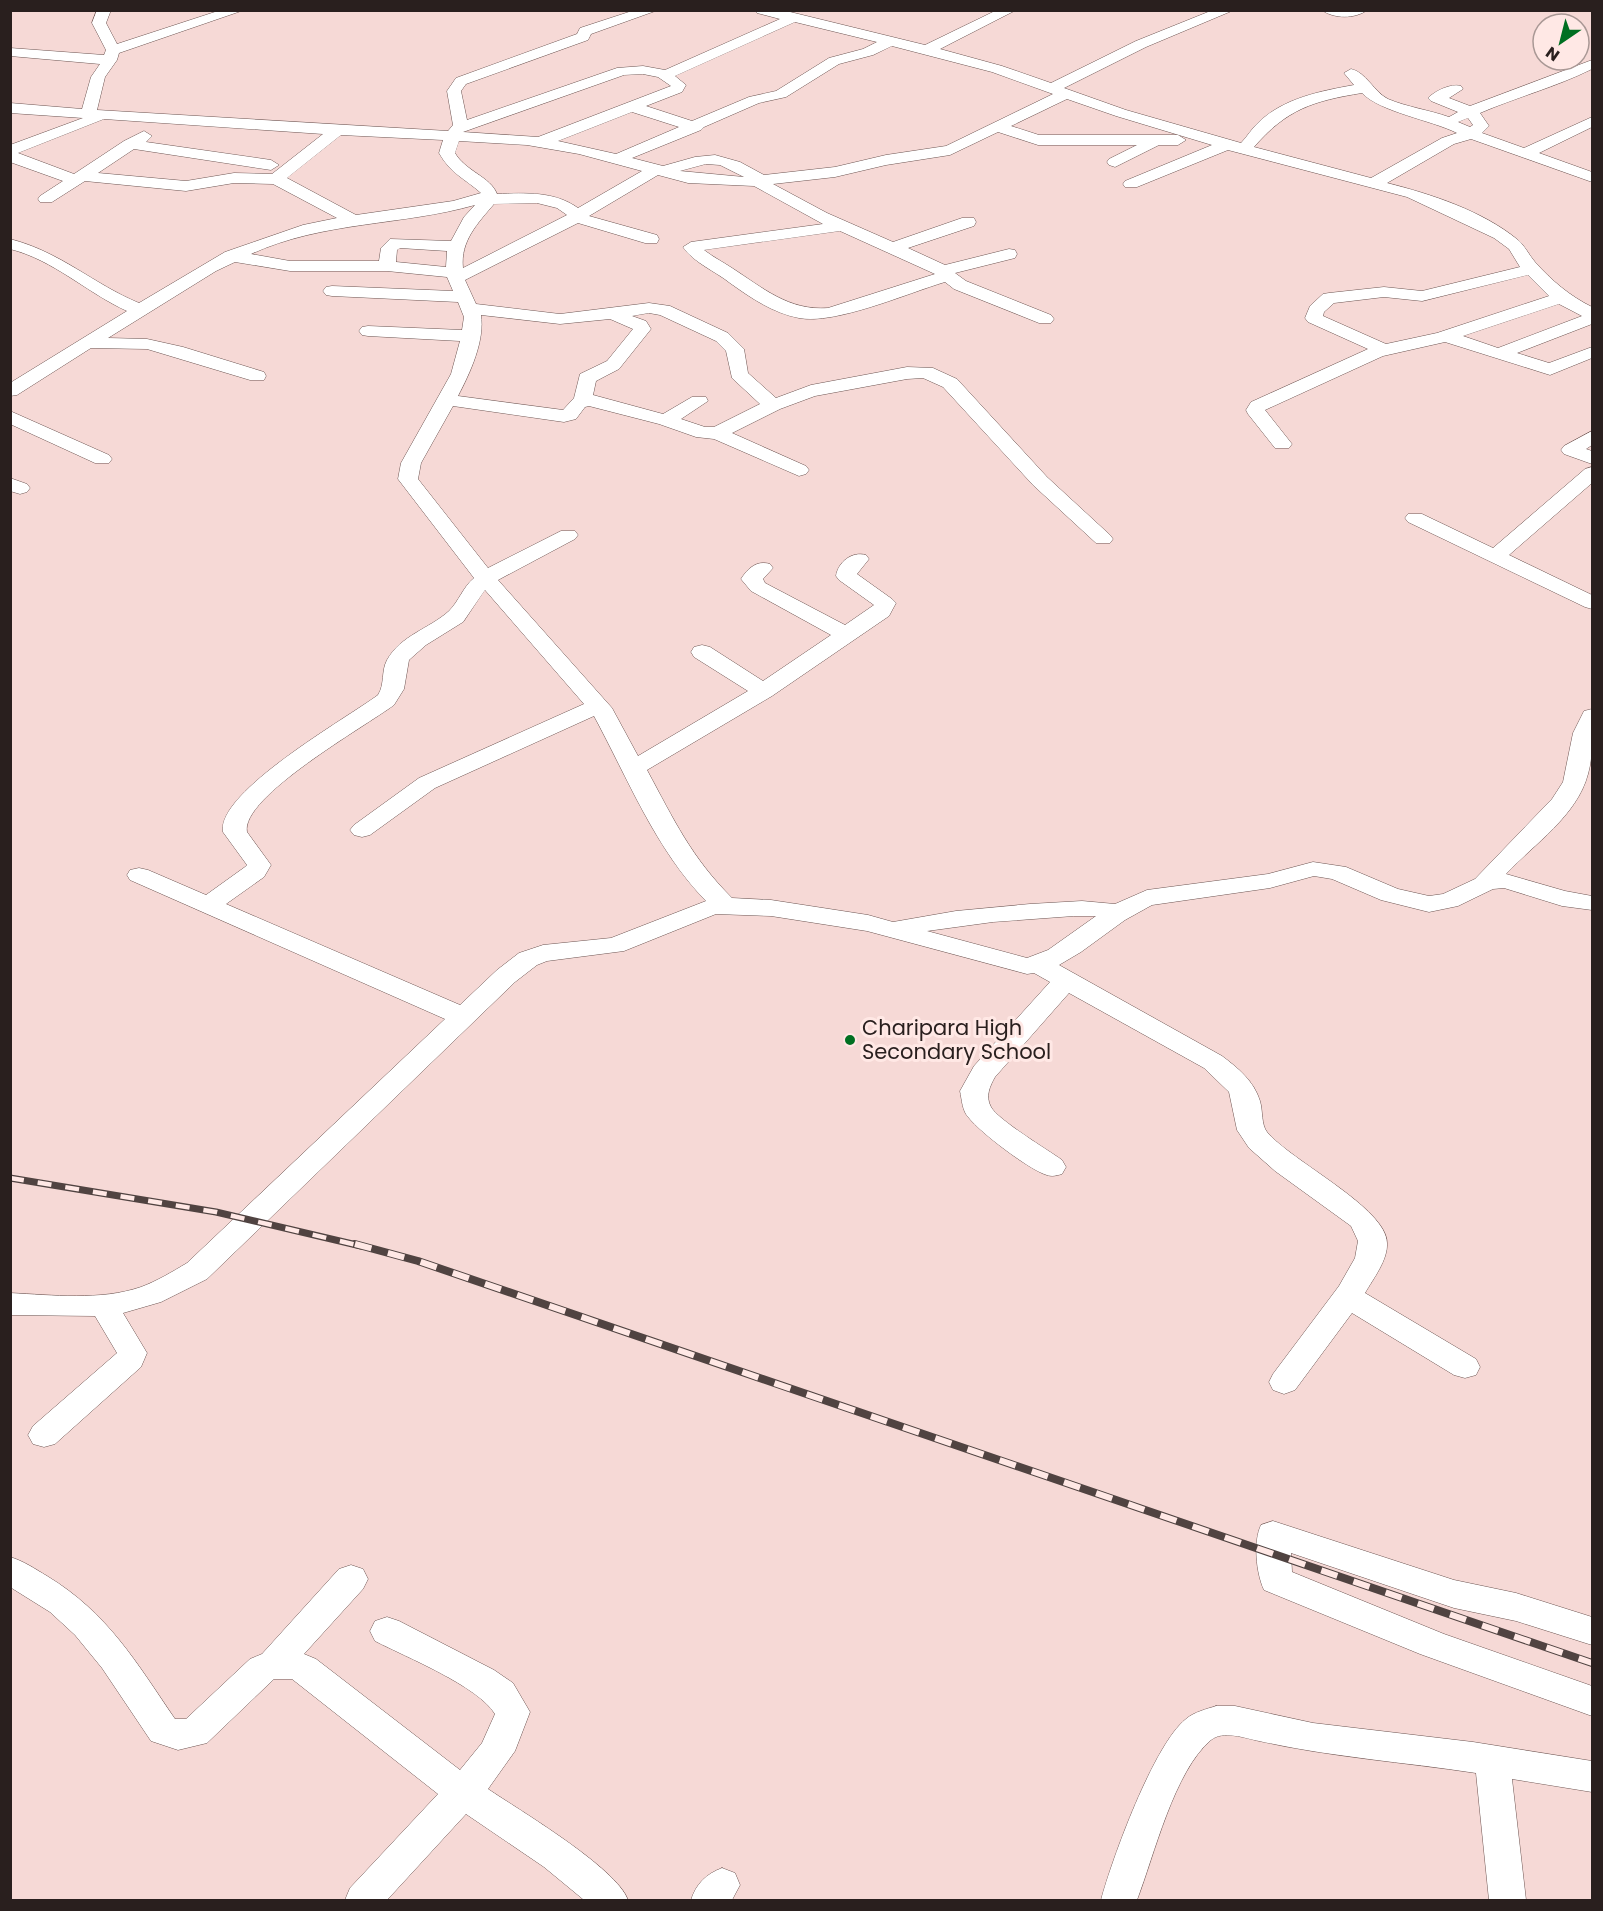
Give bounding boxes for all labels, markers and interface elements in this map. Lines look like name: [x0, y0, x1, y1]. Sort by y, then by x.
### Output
north arrow: [1531, 12, 1591, 72]
text: N: [1541, 41, 1564, 67]
place label: Charipara High Secondary School: [862, 1013, 1051, 1066]
marker: Charipara High Secondary School: [843, 1033, 857, 1047]

